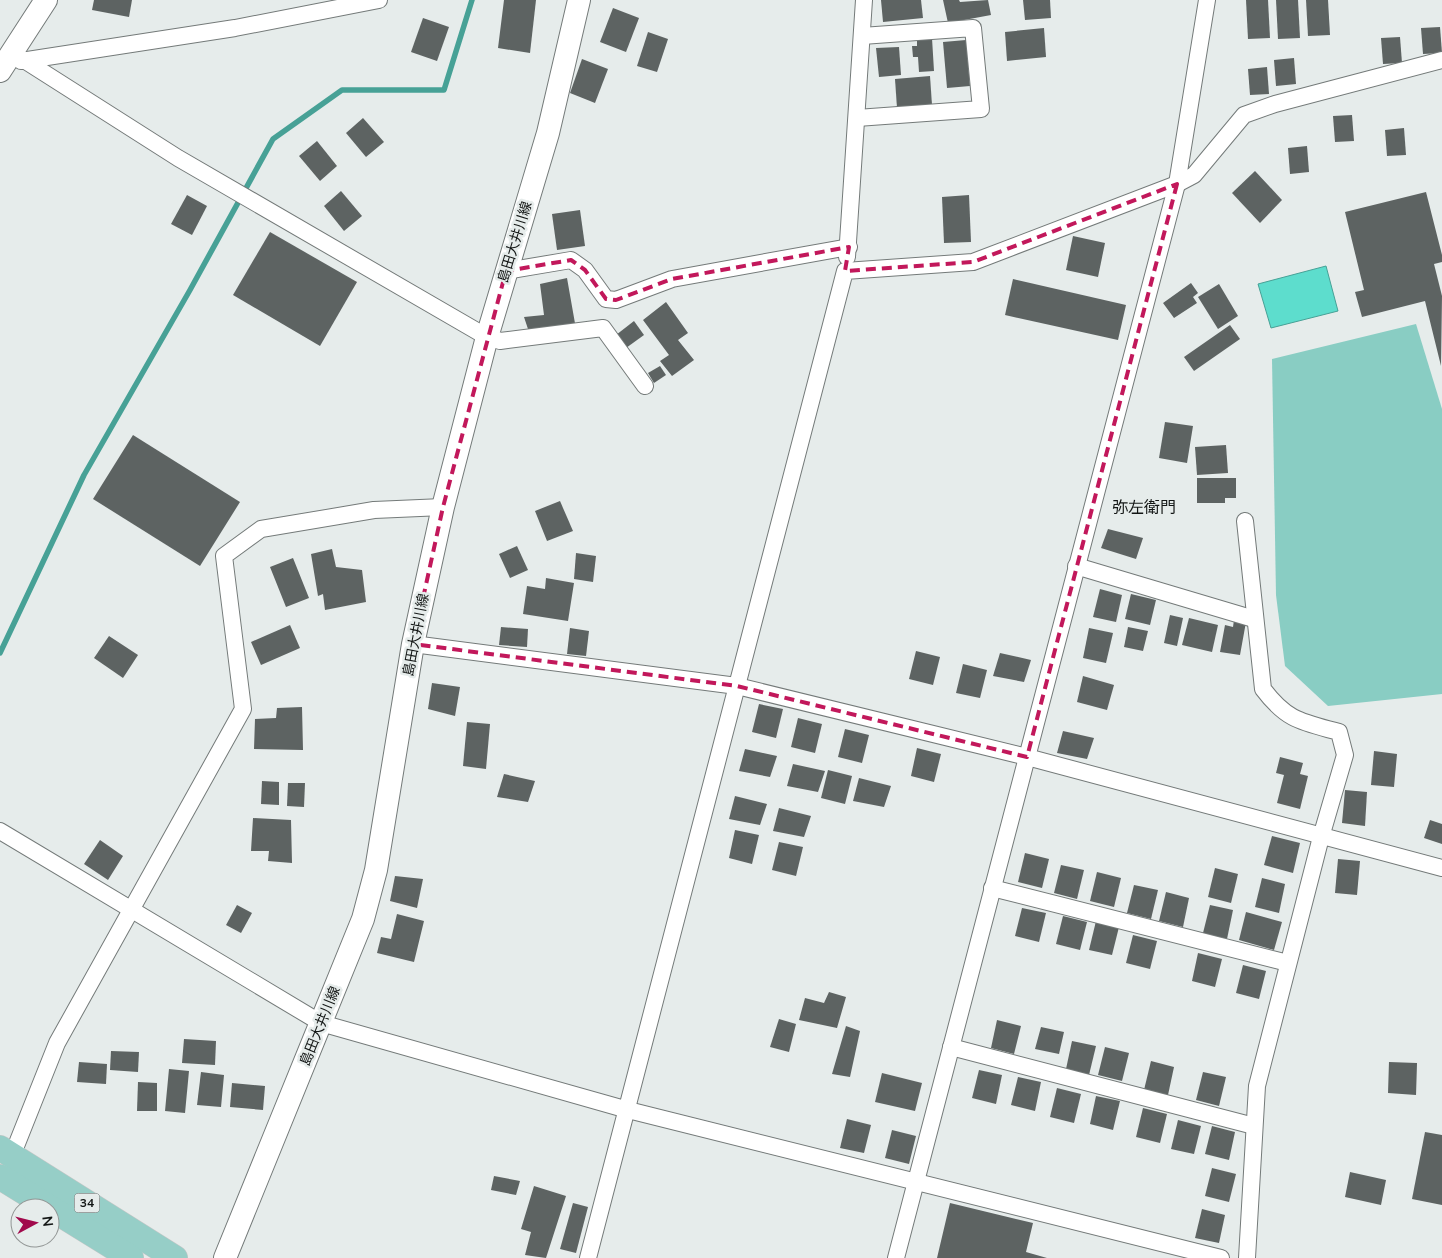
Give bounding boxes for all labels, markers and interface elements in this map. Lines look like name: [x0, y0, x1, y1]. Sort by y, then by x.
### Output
street label: 島田大井川線: [494, 199, 536, 285]
district label: 弥左衛門: [1112, 497, 1176, 519]
street label: 島田大井川線: [399, 592, 433, 678]
street label: 島田大井川線: [295, 983, 345, 1069]
road number: 34: [74, 1194, 100, 1212]
north arrow: [10, 1198, 60, 1248]
text: N: [37, 1215, 57, 1228]

